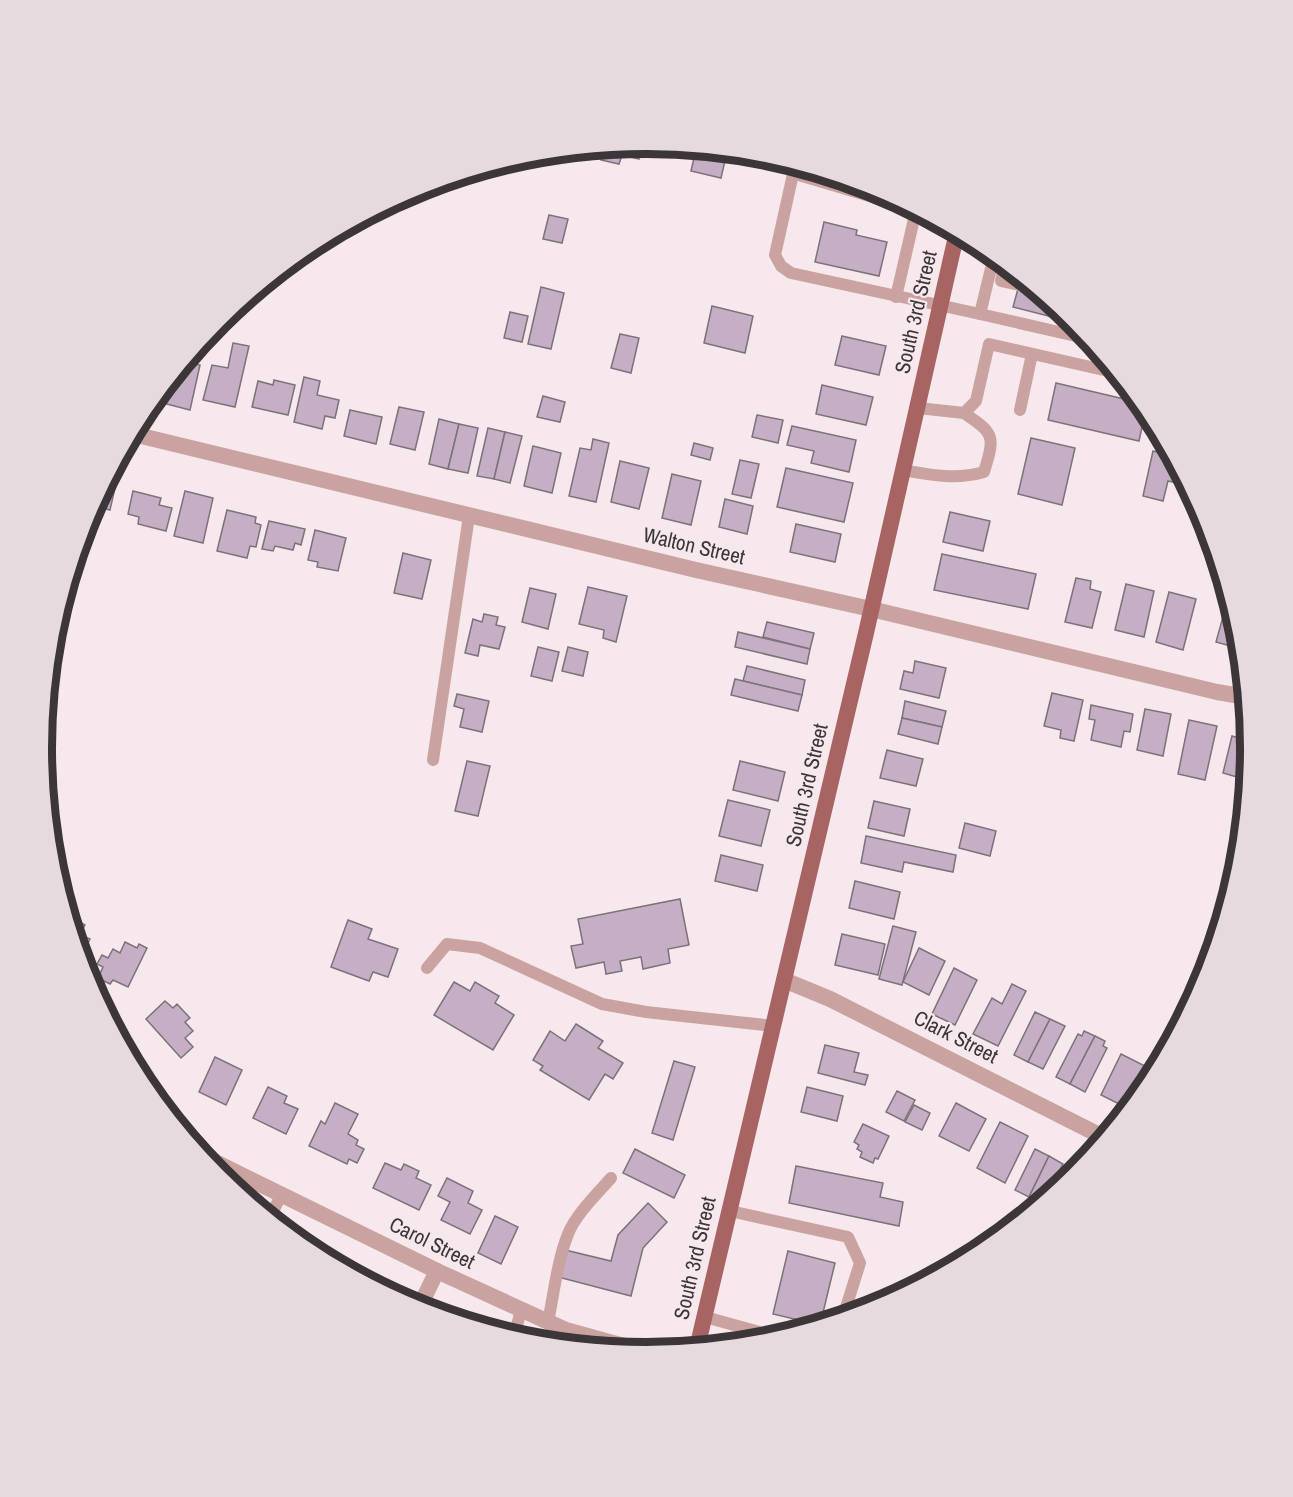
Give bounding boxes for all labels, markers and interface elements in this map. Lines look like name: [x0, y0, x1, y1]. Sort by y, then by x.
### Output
street label: South 3rd Street: [887, 247, 944, 376]
street label: Walton Street: [640, 520, 748, 571]
street label: South 3rd Street: [778, 720, 835, 849]
street label: Clark Street: [909, 1003, 1003, 1070]
street label: South 3rd Street: [666, 1193, 723, 1322]
street label: Carol Street: [385, 1209, 480, 1276]

